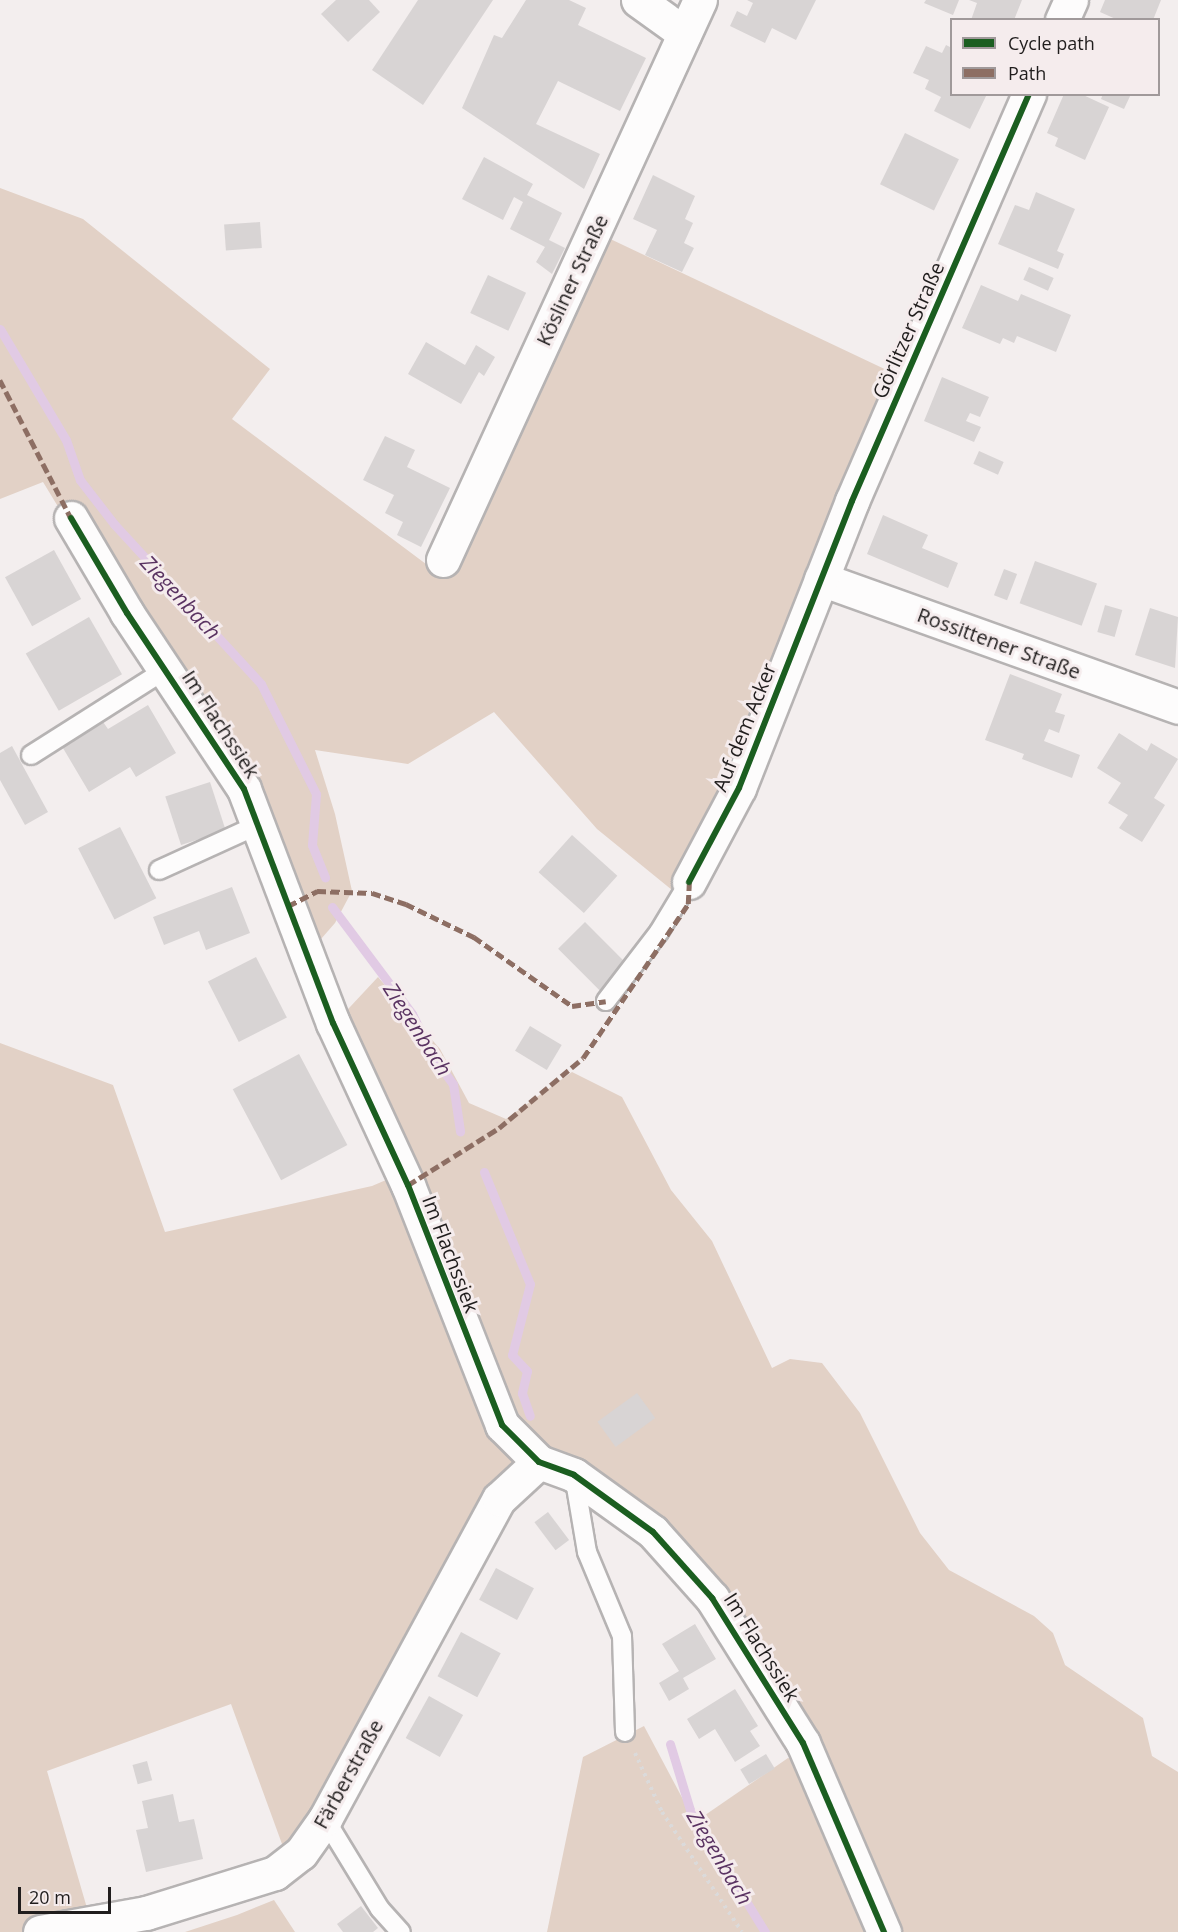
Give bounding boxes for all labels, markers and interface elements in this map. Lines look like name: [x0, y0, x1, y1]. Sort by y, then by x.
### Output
legend: [950, 18, 1160, 96]
text: Cycle path: [1008, 31, 1095, 55]
text: Path: [1008, 61, 1046, 85]
street label: Kösliner Straße: [531, 211, 613, 349]
street label: Görlitzer Straße: [867, 258, 949, 402]
water label: Ziegenbach: [136, 550, 226, 644]
street label: Rossittener Straße: [914, 602, 1084, 684]
street label: Auf dem Acker: [707, 659, 781, 795]
street label: Im Flachssiek: [177, 666, 265, 782]
water label: Ziegenbach: [379, 978, 457, 1080]
street label: Im Flachssiek: [418, 1192, 484, 1316]
street label: Im Flachssiek: [719, 1588, 805, 1706]
street label: Färberstraße: [308, 1715, 388, 1833]
water label: Ziegenbach: [682, 1805, 758, 1909]
scale bar: [21, 1875, 114, 1913]
text: 20 m: [29, 1885, 71, 1909]

